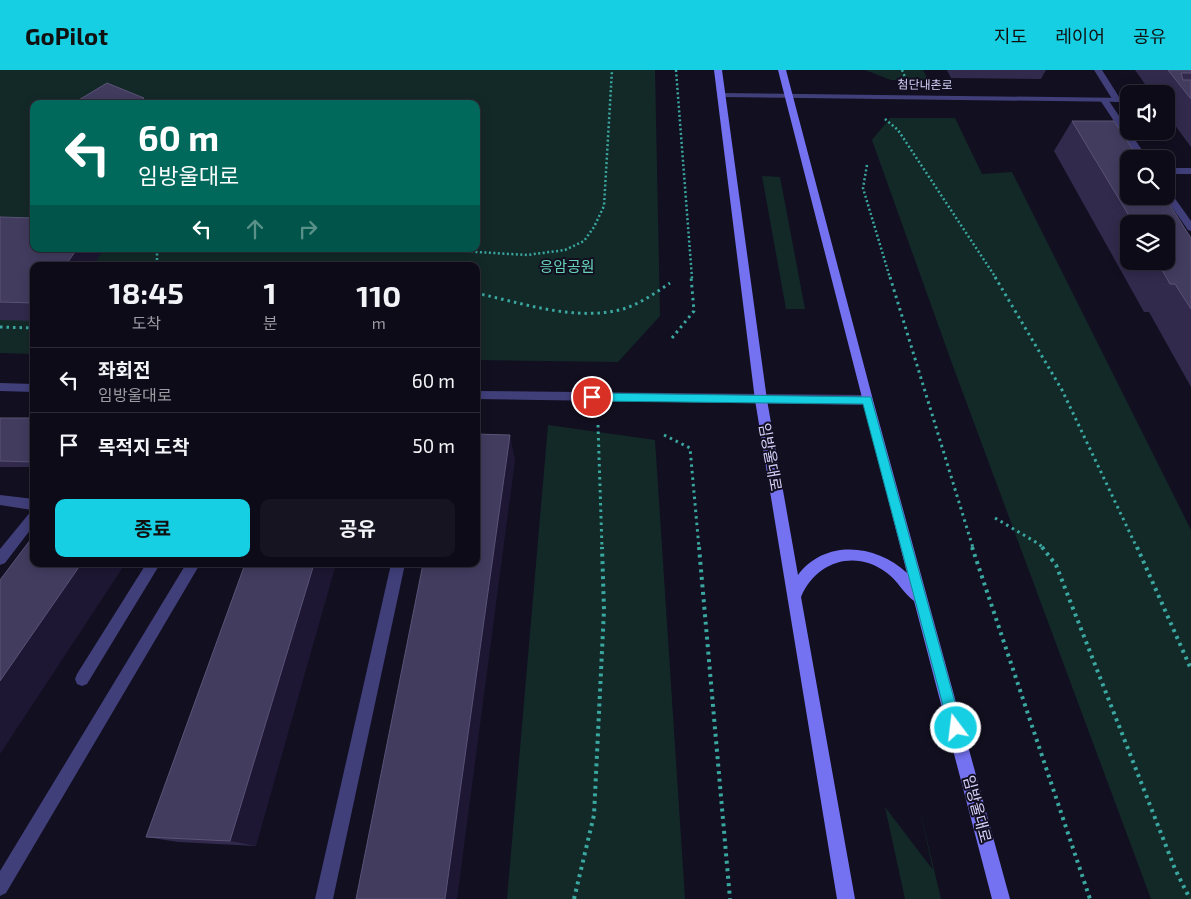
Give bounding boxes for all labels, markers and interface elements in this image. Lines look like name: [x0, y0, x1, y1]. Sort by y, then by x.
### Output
text: GoPilot: [25, 21, 108, 50]
text: 지도: [994, 25, 1027, 47]
text: 레이어: [1055, 25, 1105, 47]
text: 공유: [1133, 25, 1166, 47]
street label: 첨단내촌로: [897, 77, 953, 91]
map controls: [1120, 85, 1175, 270]
button: sound: [1120, 85, 1175, 140]
text: 60 m: [138, 116, 219, 158]
icon: left: [55, 120, 120, 185]
button: search: [1120, 150, 1175, 205]
text: 임방울대로: [138, 162, 239, 188]
icon: left: [188, 215, 216, 243]
icon: ahead: [241, 215, 269, 243]
icon: right: [294, 215, 322, 243]
button: layers: [1120, 215, 1175, 270]
park label: 응암공원: [539, 257, 595, 275]
text: 18:45: [109, 274, 184, 310]
text: 1: [264, 274, 277, 310]
text: 110: [356, 277, 401, 313]
text: 도착: [132, 313, 161, 332]
text: 분: [263, 313, 277, 332]
text: m: [372, 313, 386, 332]
text: 좌회전: [98, 358, 150, 381]
icon: left: [55, 366, 83, 394]
text: 60 m: [412, 369, 455, 392]
pin: [571, 376, 613, 418]
icon: arrive: [578, 383, 606, 411]
text: 임방울대로: [98, 385, 172, 404]
street label: 임방울대로: [756, 421, 786, 492]
icon: arrive: [55, 431, 83, 459]
text: 50 m: [412, 434, 455, 457]
text: 목적지 도착: [98, 435, 190, 458]
button: 종료: [55, 499, 250, 557]
button: 공유: [260, 499, 455, 557]
position arrow: [929, 701, 981, 753]
street label: 임방울대로: [960, 773, 996, 844]

